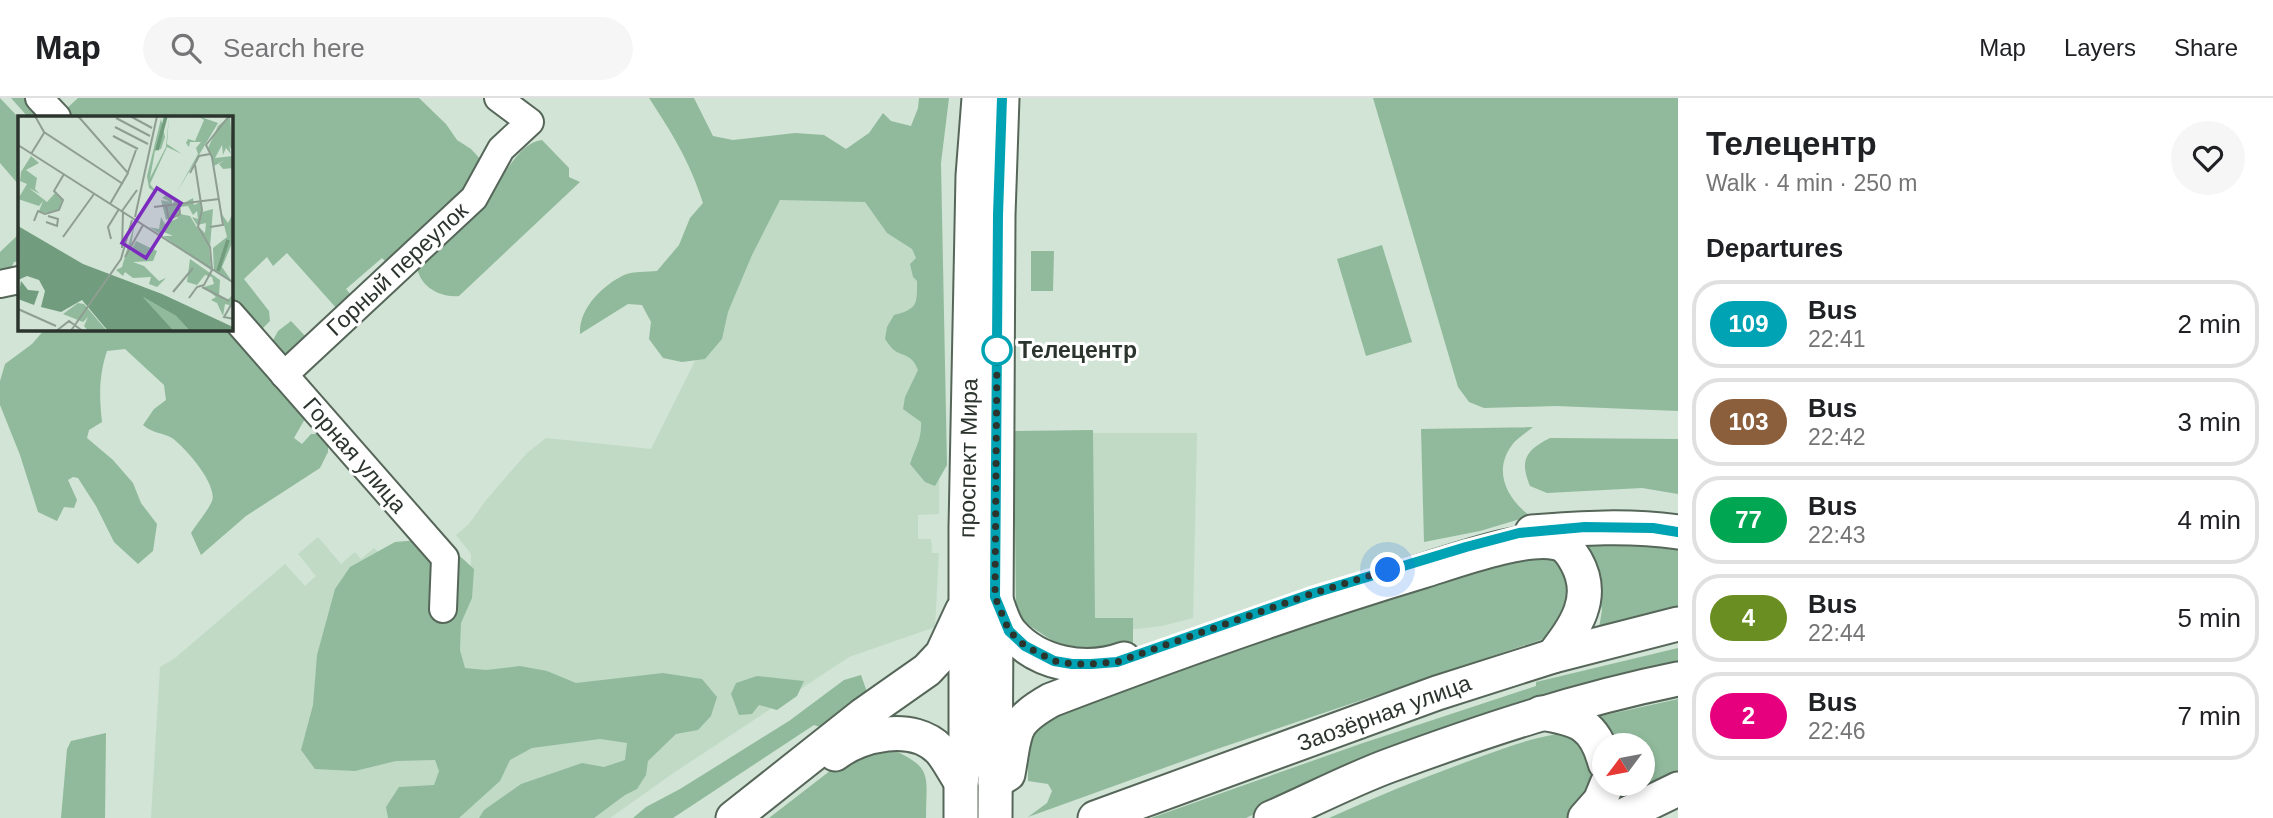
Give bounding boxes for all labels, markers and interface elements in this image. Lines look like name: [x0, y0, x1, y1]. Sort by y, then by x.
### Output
search box: [143, 17, 633, 80]
text: Map: [35, 29, 101, 66]
icon: search: [167, 29, 205, 67]
text: Search here: [223, 33, 365, 63]
text: Map: [1979, 34, 2026, 61]
text: Layers: [2064, 34, 2136, 61]
text: Share: [2174, 34, 2238, 61]
inset map: [18, 116, 233, 331]
button: heart: [2171, 121, 2245, 195]
text: Телецентр: [1706, 125, 1877, 162]
text: Walk · 4 min · 250 m: [1706, 170, 1917, 196]
street label: Горный переулок: [321, 196, 473, 341]
text: Departures: [1706, 233, 1843, 263]
text: Bus: [1808, 295, 1857, 325]
text: 2 min: [2177, 309, 2241, 339]
text: 109: [1728, 310, 1769, 337]
text: 22:41: [1808, 326, 1866, 352]
marker: Телецентр: [982, 335, 1012, 365]
place label: Телецентр: [1018, 337, 1137, 363]
street label: проспект Мира: [954, 378, 982, 538]
street label: Горная улица: [298, 392, 412, 518]
text: Bus: [1808, 393, 1857, 423]
text: 3 min: [2177, 407, 2241, 437]
text: 103: [1728, 408, 1769, 435]
text: 22:42: [1808, 424, 1866, 450]
text: Bus: [1808, 491, 1857, 521]
text: 4 min: [2177, 505, 2241, 535]
text: 77: [1735, 506, 1762, 533]
text: 22:43: [1808, 522, 1866, 548]
your location: [1370, 552, 1405, 587]
text: Bus: [1808, 589, 1857, 619]
text: 5 min: [2177, 603, 2241, 633]
text: 4: [1742, 604, 1755, 631]
text: 22:44: [1808, 620, 1866, 646]
street label: Заозёрная улица: [1294, 669, 1475, 756]
text: Bus: [1808, 687, 1857, 717]
text: 7 min: [2177, 701, 2241, 731]
text: 2: [1742, 702, 1755, 729]
text: 22:46: [1808, 718, 1866, 744]
north arrow: [1592, 733, 1656, 796]
map controls: [1592, 733, 1655, 796]

